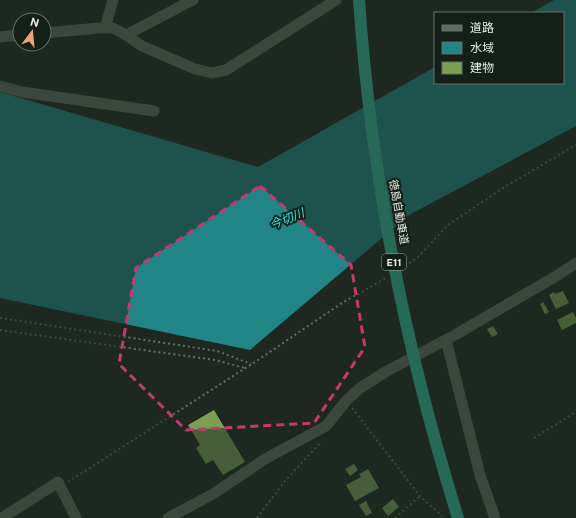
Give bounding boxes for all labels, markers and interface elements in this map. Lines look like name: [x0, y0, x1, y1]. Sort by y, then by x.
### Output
north arrow: [12, 12, 52, 52]
legend: [434, 12, 564, 84]
text: N: [29, 15, 41, 29]
text: 道路: [470, 21, 494, 35]
text: 水域: [470, 41, 494, 55]
text: 建物: [470, 61, 494, 75]
street label: 徳島自動車道: [387, 178, 411, 246]
water label: 今切川: [268, 205, 308, 232]
road number: E11: [382, 254, 406, 270]

